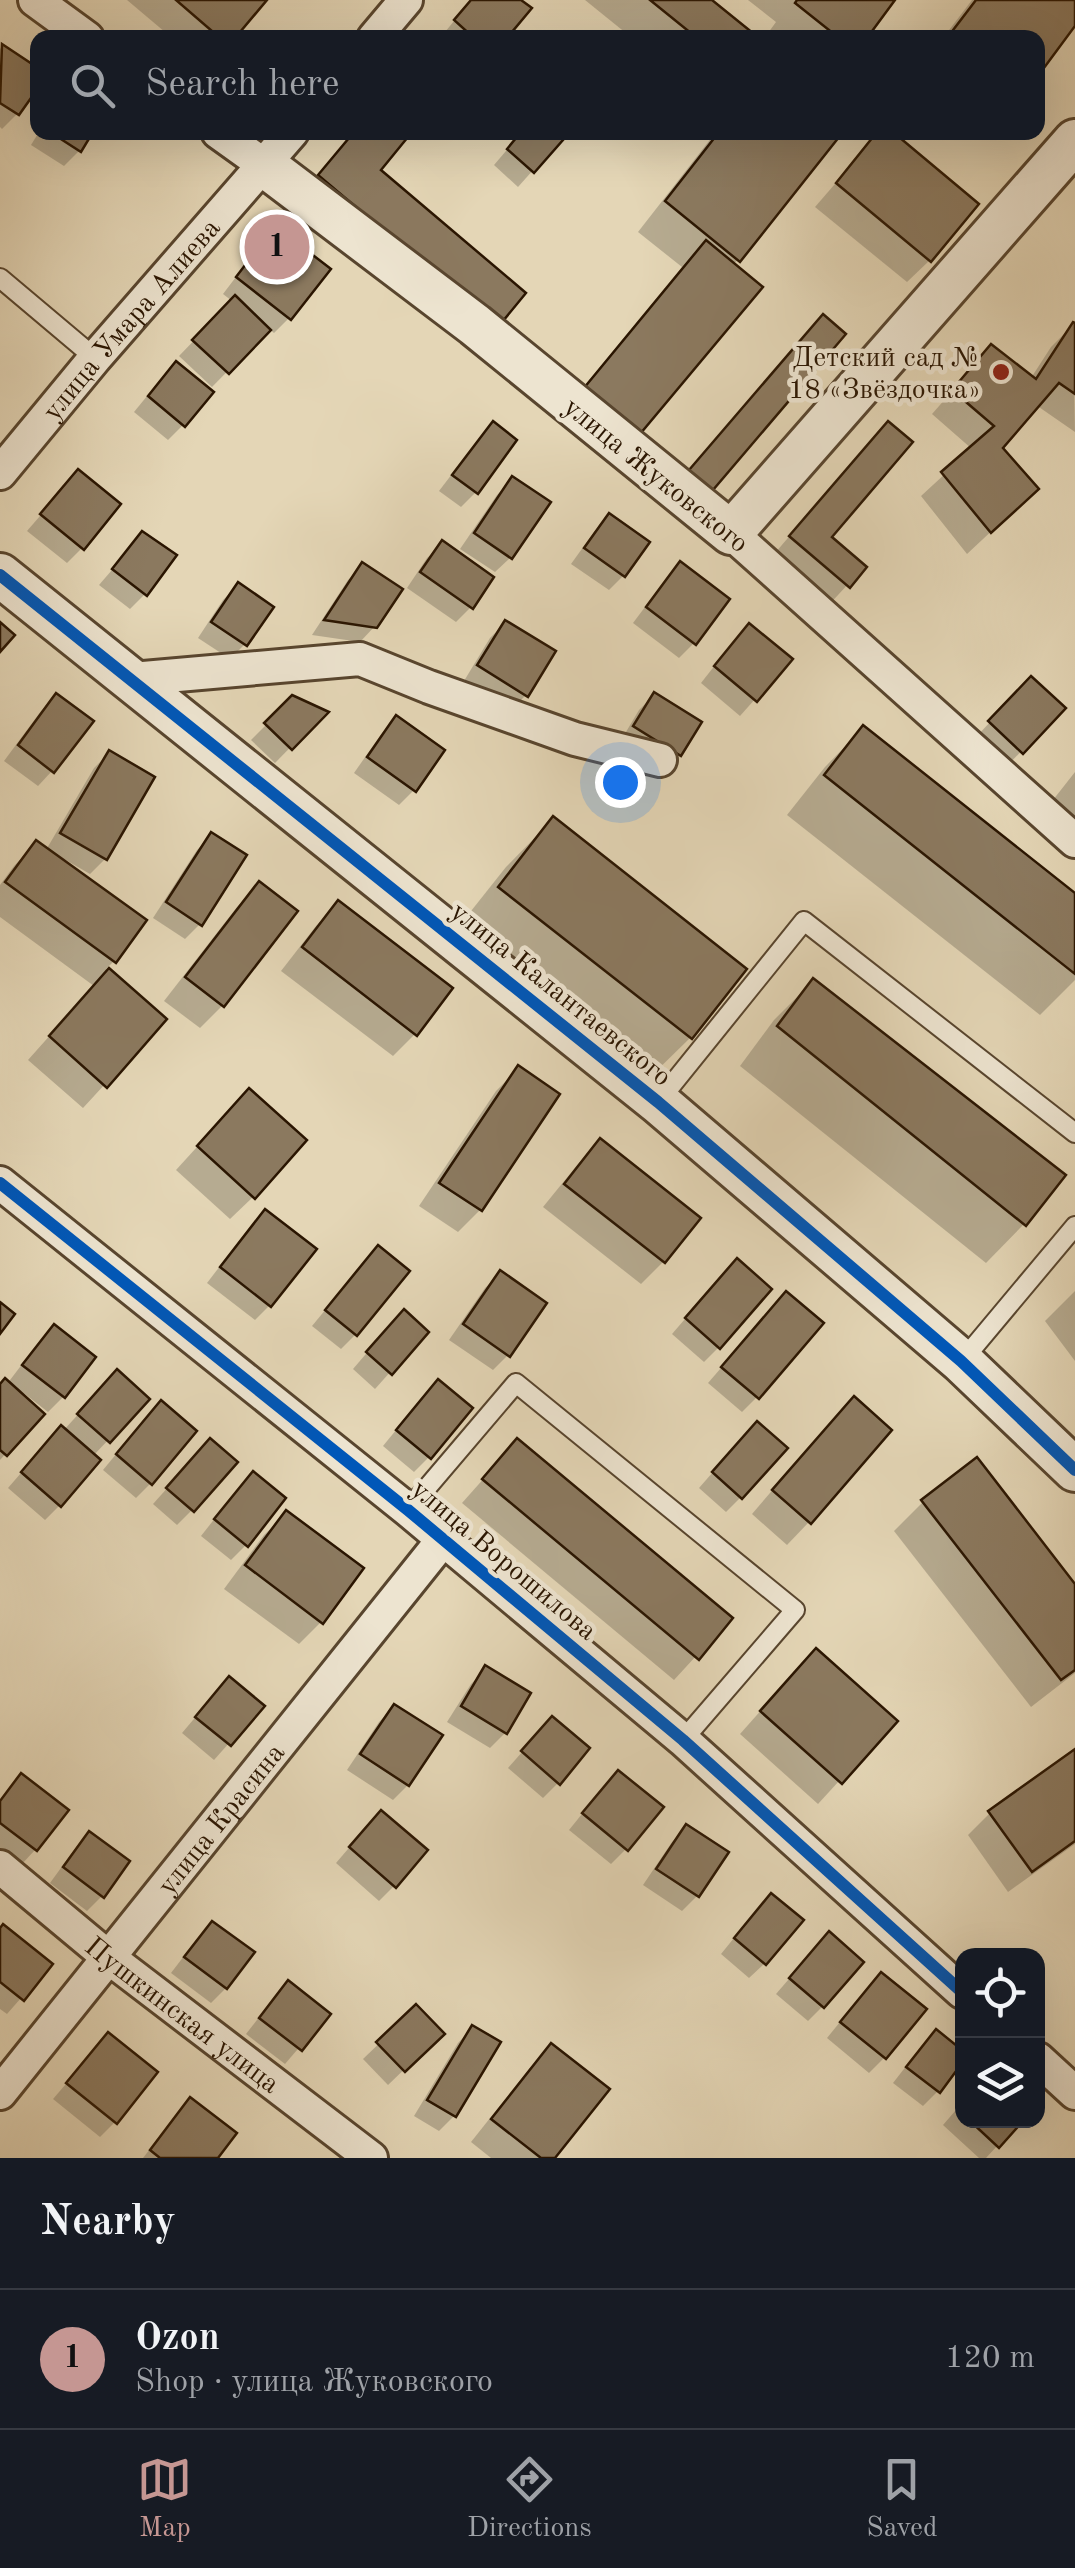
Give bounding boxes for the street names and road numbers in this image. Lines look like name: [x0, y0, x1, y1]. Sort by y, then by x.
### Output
street label: улица Умара Алиева: [39, 214, 227, 427]
street label: улица Жуковского: [557, 393, 753, 559]
street label: улица Калантаевского: [444, 898, 676, 1093]
street label: улица Ворошилова: [405, 1476, 601, 1647]
street label: улица Красина: [154, 1739, 291, 1901]
street label: Пушкинская улица: [79, 1933, 284, 2100]

